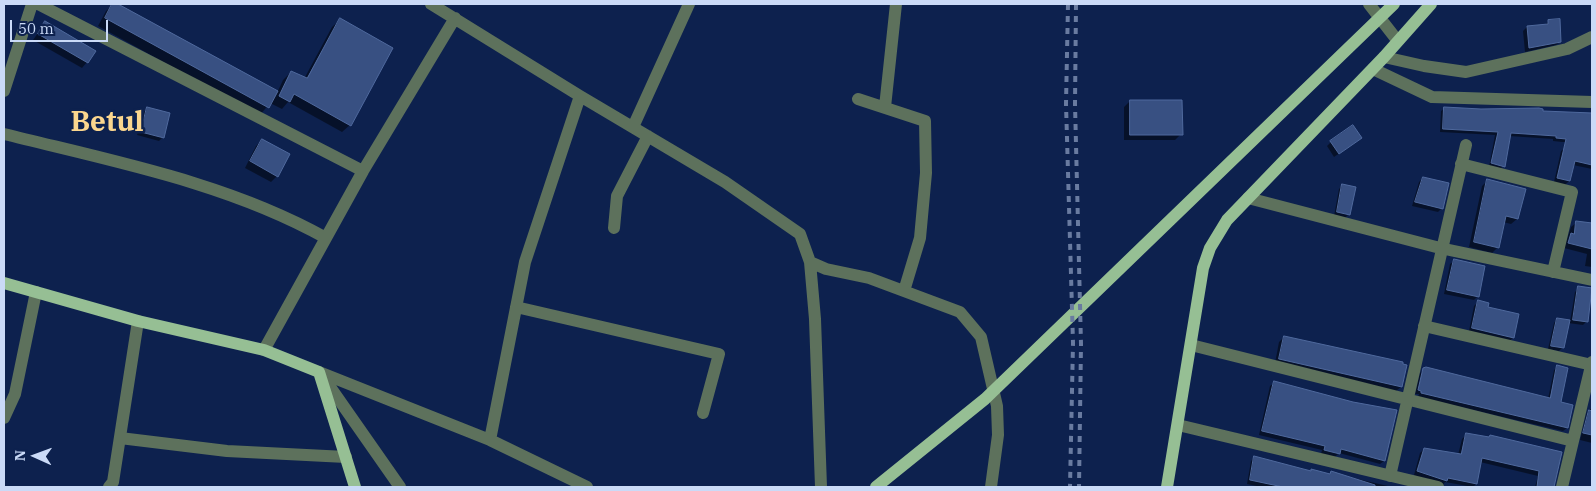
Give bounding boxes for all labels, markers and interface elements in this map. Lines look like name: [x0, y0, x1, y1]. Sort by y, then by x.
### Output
scale bar: [12, 10, 110, 42]
text: 50 m: [18, 19, 54, 38]
district label: Betul: [70, 106, 144, 140]
north arrow: [10, 431, 60, 481]
text: N: [11, 450, 29, 461]

